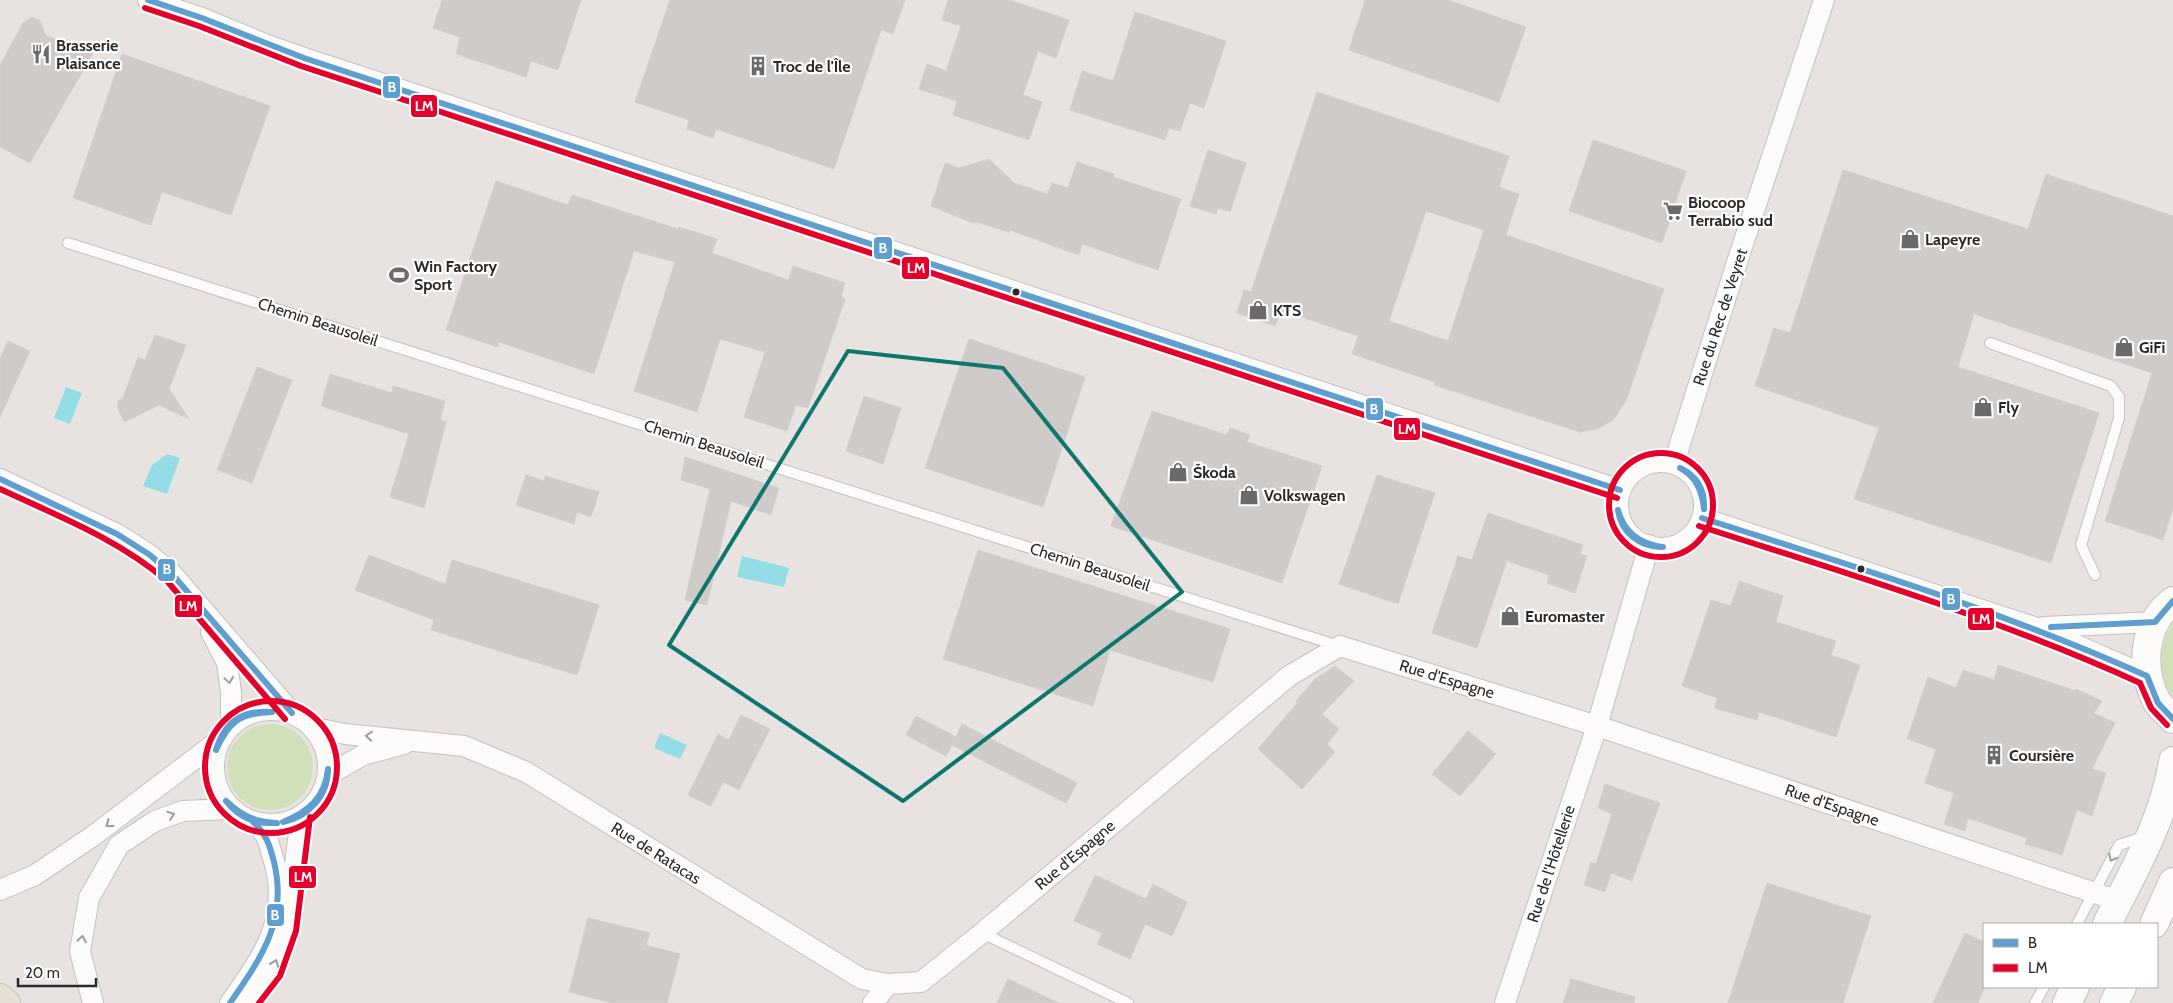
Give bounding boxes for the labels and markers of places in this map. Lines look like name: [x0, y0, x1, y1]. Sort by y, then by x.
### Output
place label: Brasserie Plaisance: [56, 36, 121, 73]
restaurant icon: Brasserie Plaisance: [30, 43, 52, 65]
building icon: Troc de l'Île: [747, 55, 769, 77]
place label: Troc de l'Île: [773, 57, 850, 76]
place label: Biocoop Terrabio sud: [1688, 193, 1773, 230]
supermarket icon: Biocoop Terrabio sud: [1662, 200, 1684, 222]
shop icon: Lapeyre: [1899, 228, 1921, 250]
place label: Lapeyre: [1925, 230, 1980, 249]
place label: Win Factory Sport: [414, 257, 498, 294]
sports icon: Win Factory Sport: [388, 264, 410, 286]
unlabelled marker: [1011, 287, 1021, 297]
shop icon: KTS: [1247, 299, 1269, 321]
place label: KTS: [1273, 301, 1301, 320]
shop icon: GiFi: [2113, 336, 2135, 358]
place label: GiFi: [2139, 338, 2165, 357]
shop icon: Fly: [1972, 396, 1994, 418]
place label: Fly: [1998, 398, 2019, 417]
shop icon: Škoda: [1167, 461, 1189, 483]
place label: Škoda: [1193, 463, 1236, 482]
shop icon: Volkswagen: [1238, 484, 1260, 506]
place label: Volkswagen: [1264, 486, 1346, 505]
unlabelled marker: [1856, 564, 1866, 574]
shop icon: Euromaster: [1499, 605, 1521, 627]
place label: Euromaster: [1525, 607, 1605, 626]
building icon: Coursière: [1983, 744, 2005, 766]
place label: Coursière: [2009, 746, 2074, 765]

